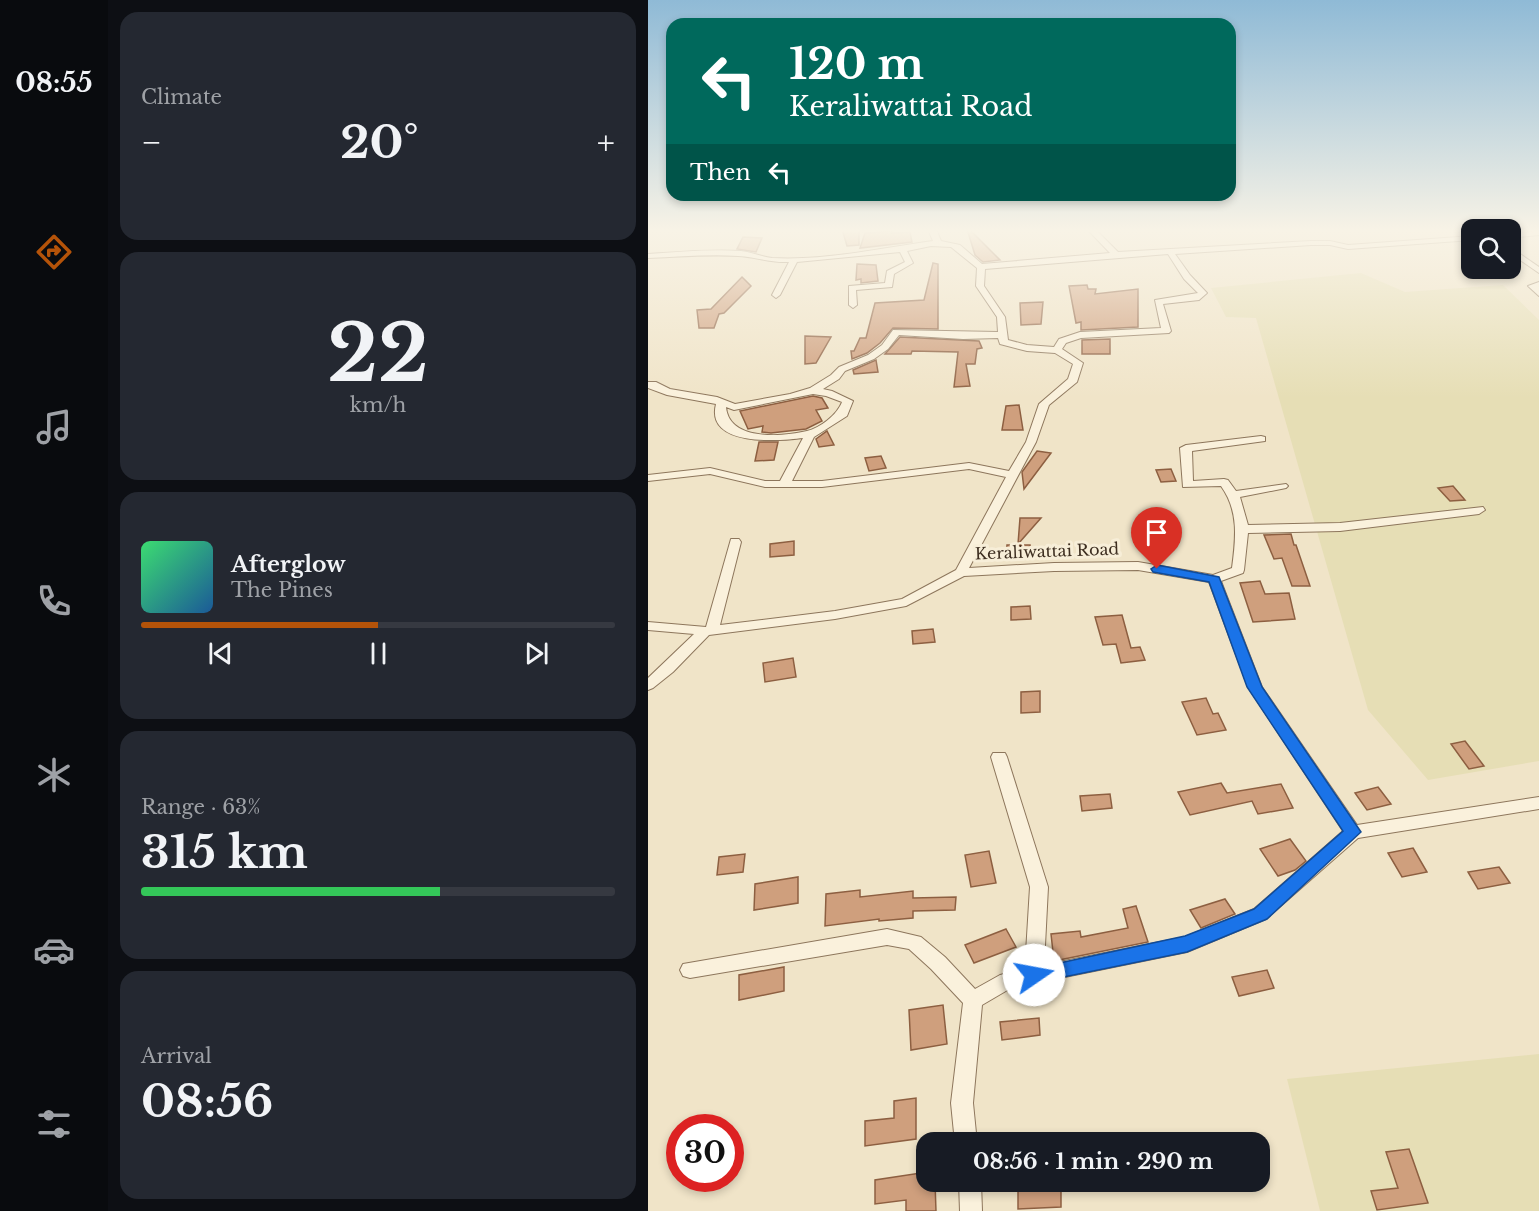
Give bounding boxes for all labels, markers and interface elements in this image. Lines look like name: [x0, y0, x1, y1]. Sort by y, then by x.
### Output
text: 120 m: [789, 38, 924, 90]
icon: left: [690, 42, 768, 120]
text: 08:55: [15, 66, 93, 99]
text: Climate: [141, 85, 222, 109]
text: Keraliwattai Road: [789, 90, 1032, 123]
text: 20°: [340, 114, 419, 170]
text: −: [141, 122, 162, 163]
text: +: [597, 122, 615, 163]
icon: left: [763, 156, 796, 189]
text: Then: [690, 159, 751, 186]
map controls: [1461, 219, 1521, 279]
button: search: [1461, 219, 1521, 279]
icon: directions: [33, 231, 75, 273]
text: 22: [327, 305, 429, 402]
text: km/h: [350, 393, 406, 417]
icon: music: [33, 406, 75, 448]
pin: [1131, 507, 1182, 569]
icon: arrive: [1140, 516, 1173, 549]
street label: Keraliwattai Road: [975, 538, 1120, 564]
text: Afterglow: [231, 551, 346, 578]
text: The Pines: [231, 578, 333, 602]
icon: phone: [33, 580, 75, 622]
icon: previous: [204, 637, 237, 670]
icon: pause: [362, 637, 395, 670]
icon: next: [520, 637, 553, 670]
icon: climate: [33, 754, 75, 796]
text: Range · 63%: [141, 795, 261, 819]
text: 315 km: [141, 824, 308, 880]
icon: car: [33, 929, 75, 971]
position arrow: [1002, 943, 1066, 1007]
text: Arrival: [141, 1044, 212, 1068]
text: 08:56: [141, 1073, 273, 1129]
icon: filters: [33, 1103, 75, 1145]
speed limit sign: 30: [666, 1114, 744, 1192]
text: 08:56 · 1 min · 290 m: [973, 1148, 1213, 1175]

